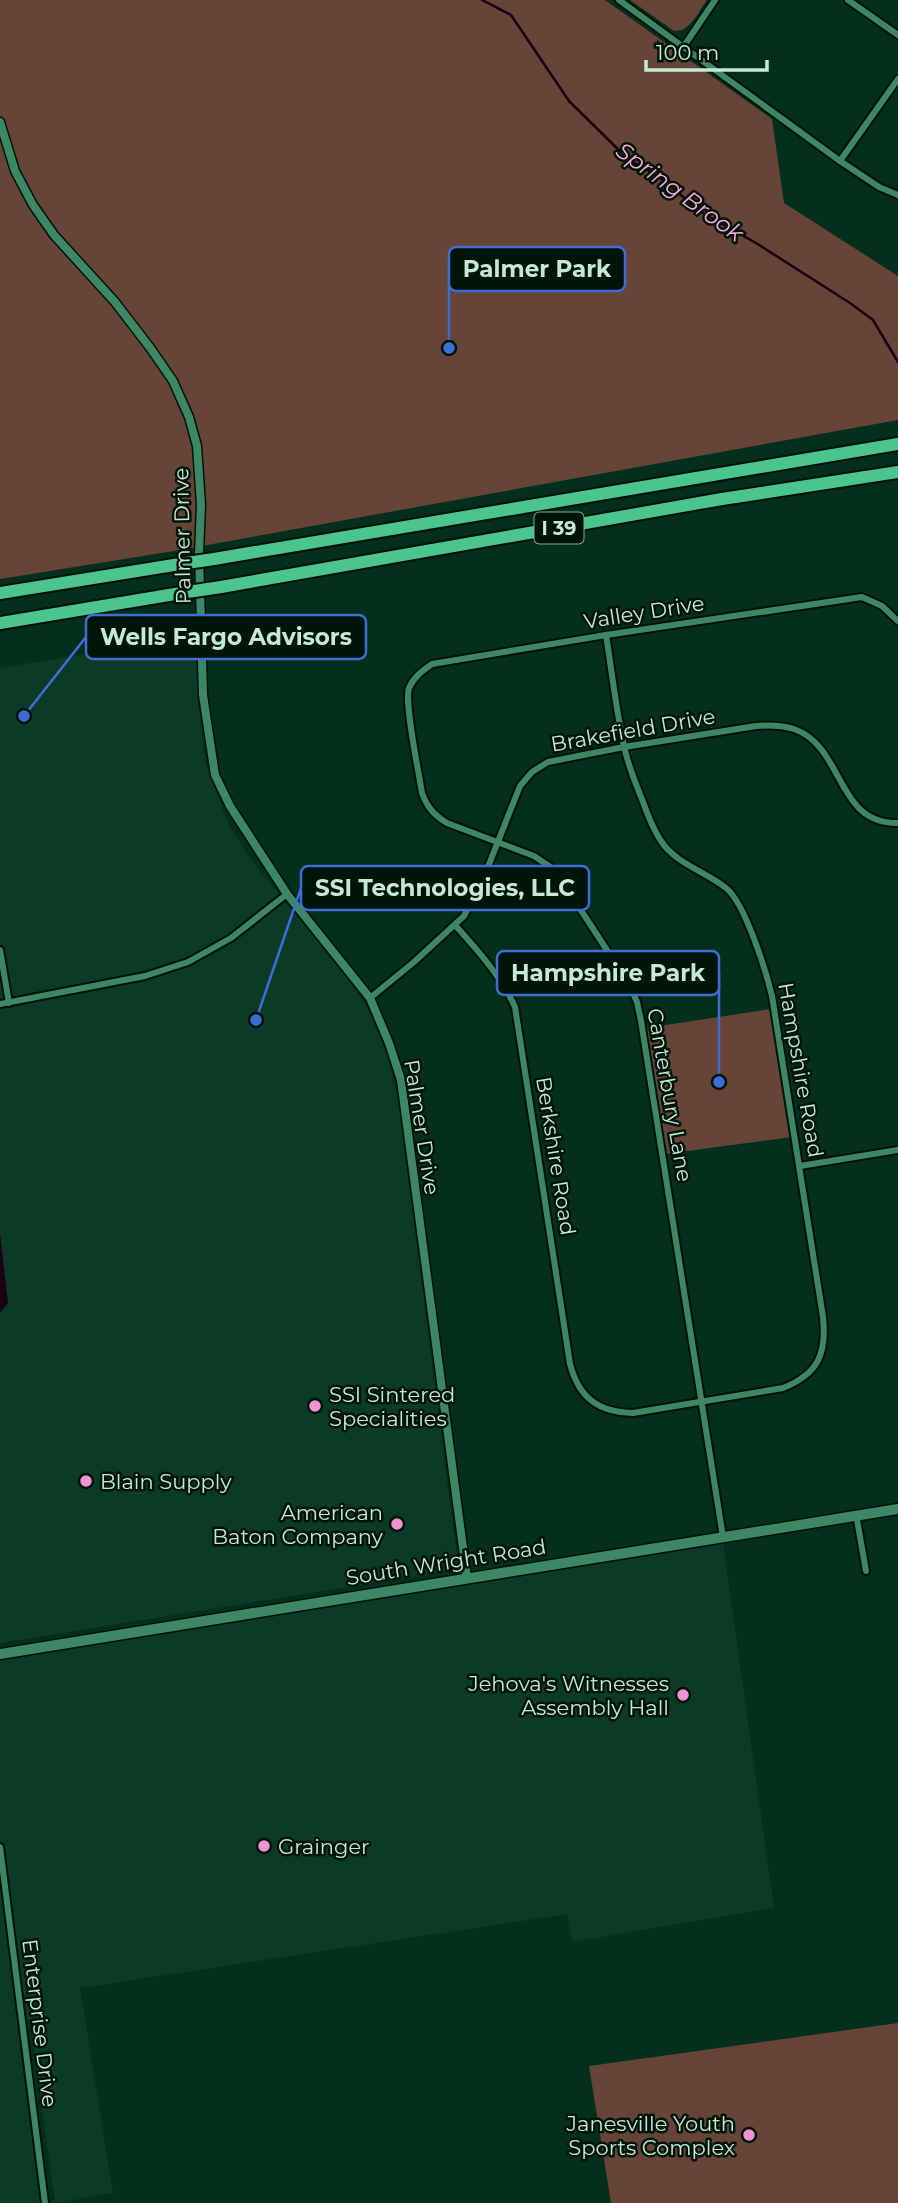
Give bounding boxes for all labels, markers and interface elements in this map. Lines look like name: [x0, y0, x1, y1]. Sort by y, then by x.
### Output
scale bar: [646, 28, 767, 72]
text: 100 m: [656, 40, 719, 65]
water label: Spring Brook: [611, 136, 750, 249]
callout: Palmer Park: [449, 247, 625, 291]
text: Palmer Park: [463, 255, 612, 283]
street label: Palmer Drive: [168, 467, 196, 605]
road number: I 39: [534, 512, 584, 544]
street label: Valley Drive: [582, 590, 706, 634]
callout: Wells Fargo Advisors: [86, 615, 366, 659]
text: Wells Fargo Advisors: [100, 623, 352, 651]
street label: Brakefield Drive: [549, 703, 717, 757]
callout: SSI Technologies, LLC: [301, 866, 589, 910]
text: SSI Technologies, LLC: [315, 874, 575, 902]
callout: Hampshire Park: [497, 951, 719, 995]
text: Hampshire Park: [511, 959, 706, 987]
street label: Hampshire Road: [773, 981, 829, 1159]
street label: Canterbury Lane: [642, 1006, 698, 1184]
street label: Palmer Drive: [399, 1058, 445, 1196]
street label: Berkshire Road: [531, 1075, 581, 1237]
place label: SSI Sintered Specialities: [329, 1382, 455, 1431]
marker: SSI Sintered Specialities: [307, 1398, 323, 1414]
place label: Blain Supply: [100, 1469, 232, 1494]
marker: Blain Supply: [78, 1473, 94, 1489]
place label: American Baton Company: [212, 1500, 384, 1549]
marker: American Baton Company: [389, 1516, 405, 1532]
street label: South Wright Road: [344, 1534, 548, 1590]
place label: Jehova's Witnesses Assembly Hall: [467, 1671, 669, 1720]
marker: Jehova's Witnesses Assembly Hall: [675, 1687, 691, 1703]
place label: Grainger: [278, 1834, 370, 1859]
marker: Grainger: [256, 1838, 272, 1854]
street label: Enterprise Drive: [17, 1938, 63, 2108]
place label: Janesville Youth Sports Complex: [566, 2111, 735, 2160]
marker: Janesville Youth Sports Complex: [741, 2127, 757, 2143]

